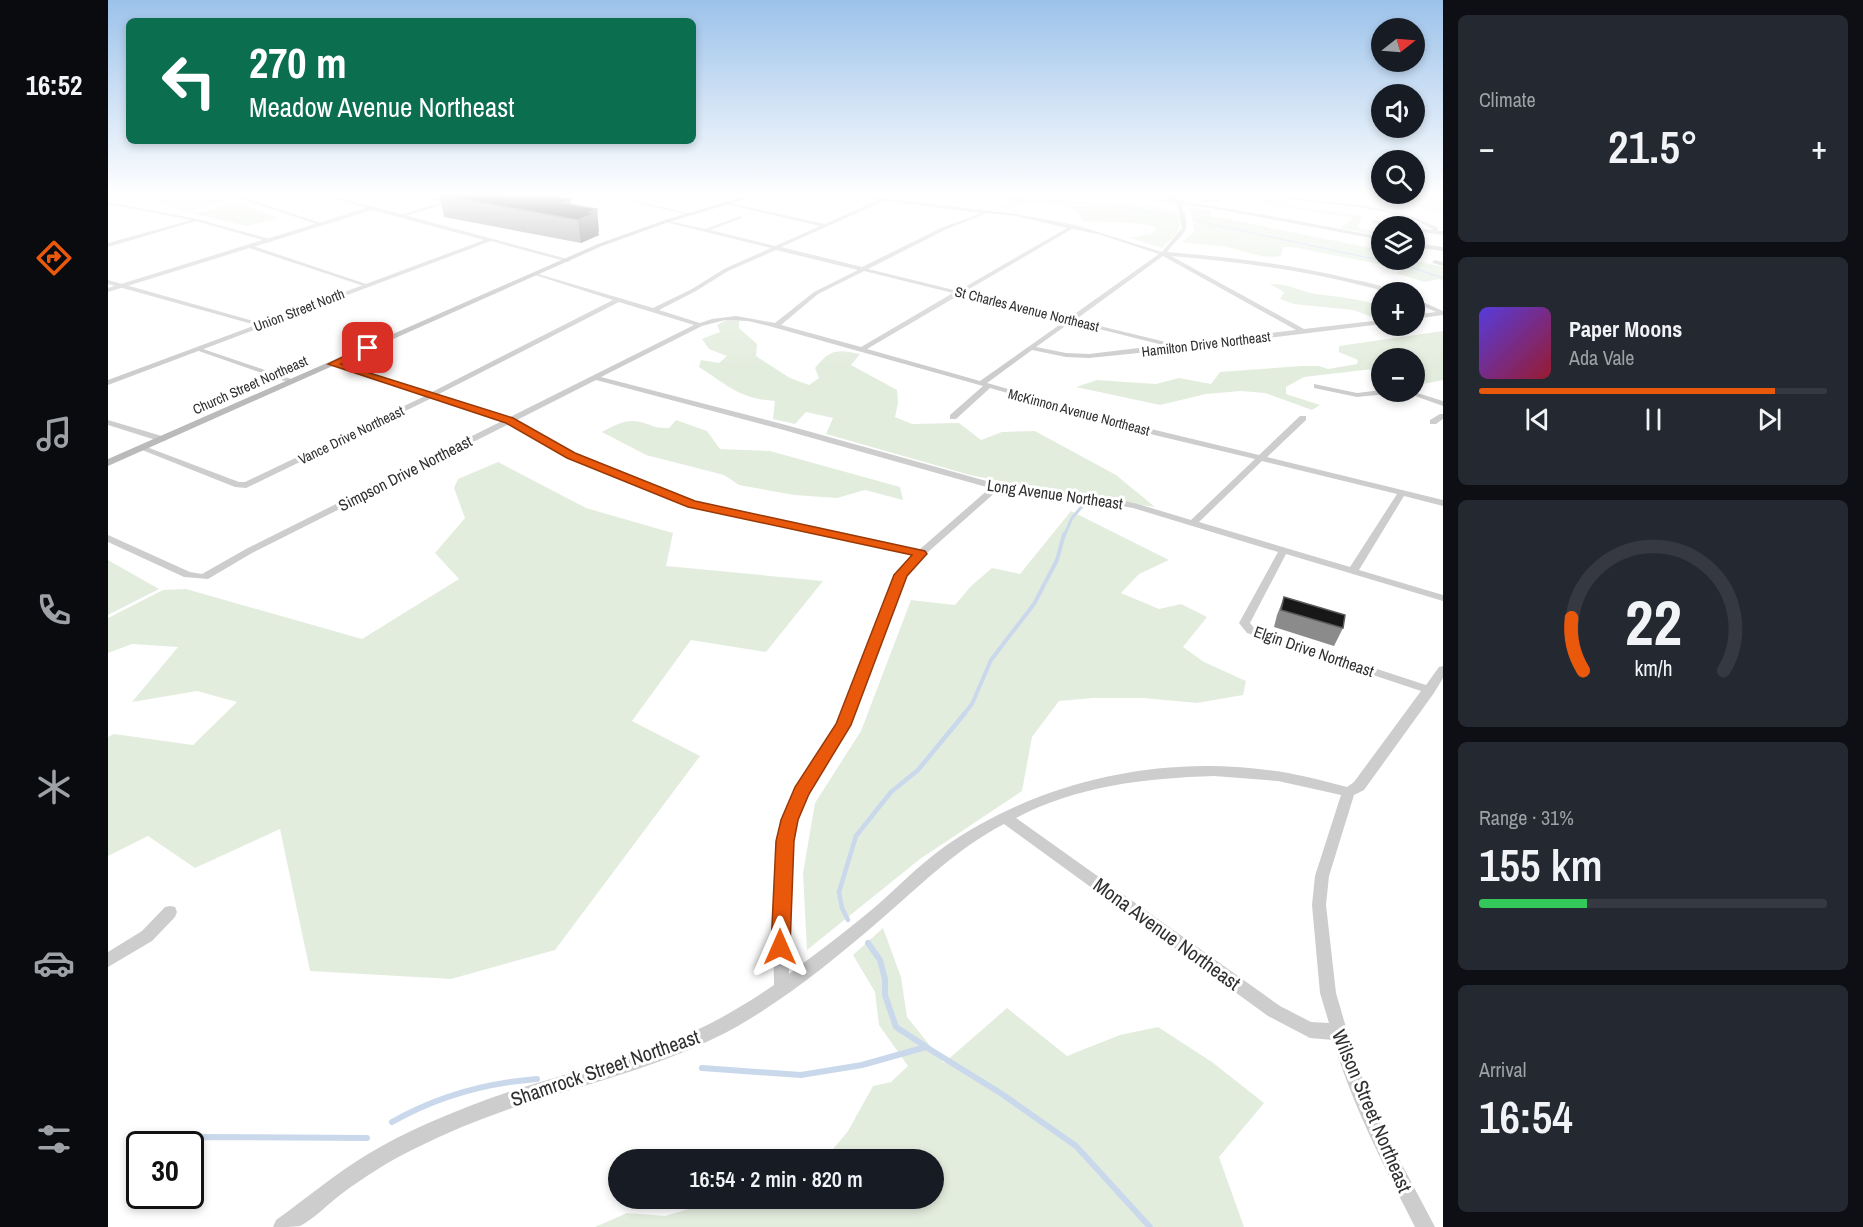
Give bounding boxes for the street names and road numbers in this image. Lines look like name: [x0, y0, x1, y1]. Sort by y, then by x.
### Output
street label: St Charles Avenue Northeast: [953, 282, 1101, 336]
street label: Union Street North: [251, 284, 347, 336]
street label: Hamilton Drive Northeast: [1141, 327, 1271, 361]
street label: Church Street Northeast: [190, 352, 310, 418]
street label: McKinnon Avenue Northeast: [1006, 384, 1152, 440]
street label: Vance Drive Northeast: [295, 402, 407, 468]
street label: Simpson Drive Northeast: [334, 430, 476, 516]
street label: Long Avenue Northeast: [986, 474, 1125, 514]
street label: Elgin Drive Northeast: [1251, 620, 1377, 682]
street label: Mona Avenue Northeast: [1088, 871, 1247, 996]
street label: Shamrock Street Northeast: [507, 1022, 703, 1112]
street label: Wilson Street Northeast: [1326, 1025, 1419, 1197]

